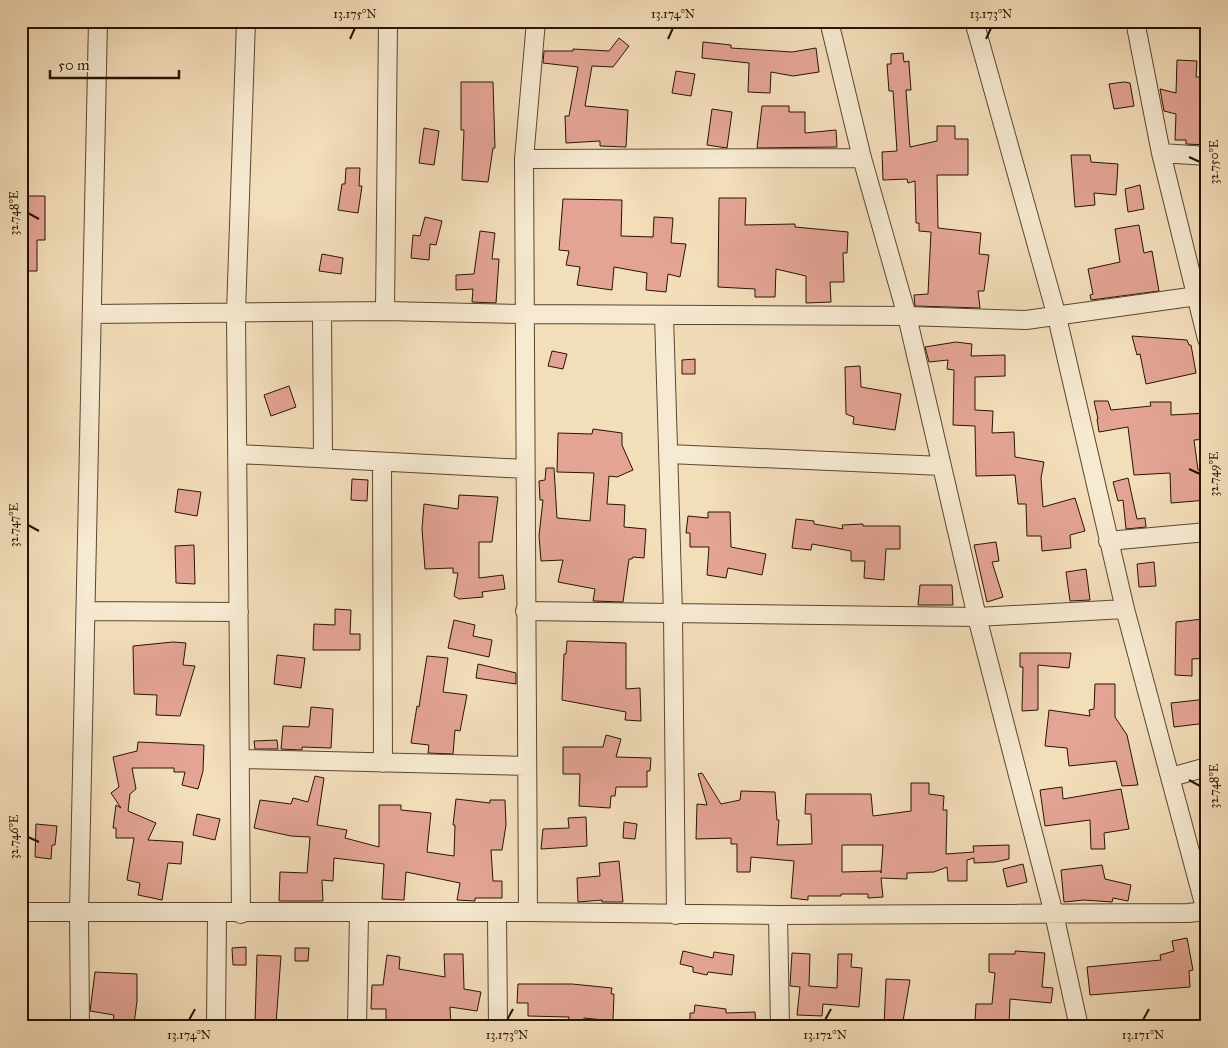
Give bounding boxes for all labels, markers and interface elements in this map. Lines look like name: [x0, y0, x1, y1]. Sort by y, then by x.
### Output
text: 13.175°N: [333, 7, 377, 21]
text: 13.174°N: [651, 7, 695, 21]
text: 13.173°N: [970, 7, 1012, 21]
scale bar: [50, 48, 179, 80]
text: 50 m: [58, 56, 90, 74]
text: 32.750°E: [1207, 139, 1221, 184]
text: 32.748°E: [7, 190, 21, 235]
text: 32.749°E: [1207, 451, 1221, 496]
text: 32.747°E: [7, 502, 21, 547]
text: 32.748°E: [1207, 763, 1221, 808]
text: 32.746°E: [7, 814, 21, 859]
text: 13.174°N: [167, 1028, 211, 1042]
text: 13.173°N: [486, 1028, 528, 1042]
text: 13.172°N: [803, 1028, 847, 1042]
text: 13.171°N: [1122, 1028, 1164, 1042]

